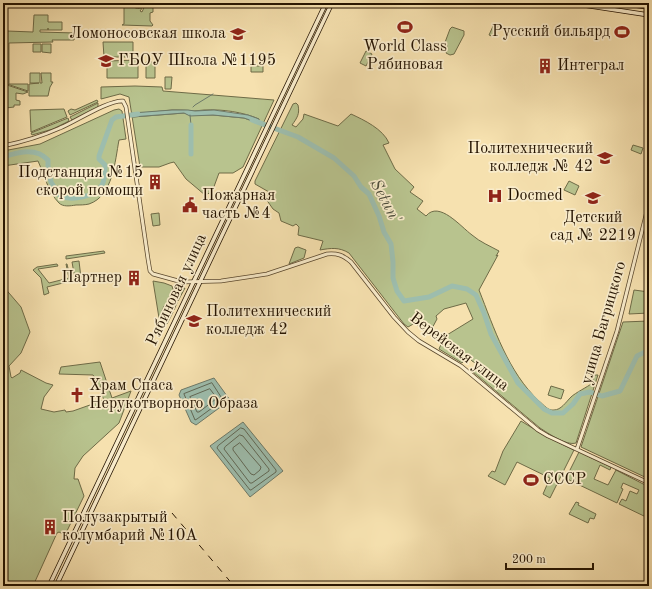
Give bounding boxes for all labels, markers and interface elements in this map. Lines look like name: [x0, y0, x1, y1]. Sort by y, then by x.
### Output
sports icon: World Class Рябиновая: [396, 18, 414, 36]
sports icon: Русский бильярд: [613, 23, 631, 41]
place label: Русский бильярд: [492, 24, 610, 40]
school or university icon: Ломоносовская школа: [229, 25, 247, 43]
place label: Ломоносовская школа: [69, 26, 226, 42]
place label: World Class Рябиновая: [363, 39, 447, 73]
school or university icon: ГБОУ Школа №1195: [97, 52, 115, 70]
place label: ГБОУ Школа №1195: [118, 53, 276, 69]
building icon: Интеграл: [536, 57, 554, 75]
place label: Интеграл: [557, 58, 624, 74]
place label: Политехнический колледж № 42: [468, 141, 593, 175]
school or university icon: Политехнический колледж № 42: [596, 149, 614, 167]
place label: Подстанция №15 скорой помощи: [18, 165, 143, 199]
building icon: Подстанция №15 скорой помощи: [146, 173, 164, 191]
water label: Setun': [367, 176, 404, 226]
hospital icon: Docmed: [486, 187, 504, 205]
place label: Пожарная часть №4: [202, 188, 275, 222]
place label: Docmed: [507, 188, 563, 204]
school or university icon: Детский сад № 2219: [584, 189, 602, 207]
public building icon: Пожарная часть №4: [181, 196, 199, 214]
place label: Детский сад № 2219: [550, 210, 636, 244]
street label: Рябиновая улица: [144, 231, 210, 349]
street label: улица Багрицкого: [579, 260, 629, 386]
building icon: Партнер: [125, 269, 143, 287]
place label: Партнер: [61, 270, 122, 286]
place label: Политехнический колледж 42: [206, 304, 331, 338]
street label: Верейская улица: [407, 310, 512, 394]
school or university icon: Политехнический колледж 42: [185, 312, 203, 330]
place label: Храм Спаса Нерукотворного Образа: [89, 378, 258, 412]
church icon: Храм Спаса Нерукотворного Образа: [68, 386, 86, 404]
sports icon: СССР: [522, 471, 540, 489]
place label: СССР: [543, 472, 586, 488]
place label: Полузакрытый колумбарий №10А: [62, 510, 197, 544]
building icon: Полузакрытый колумбарий №10А: [41, 518, 59, 536]
scale bar: [506, 545, 593, 571]
text: 200 m: [512, 554, 546, 566]

